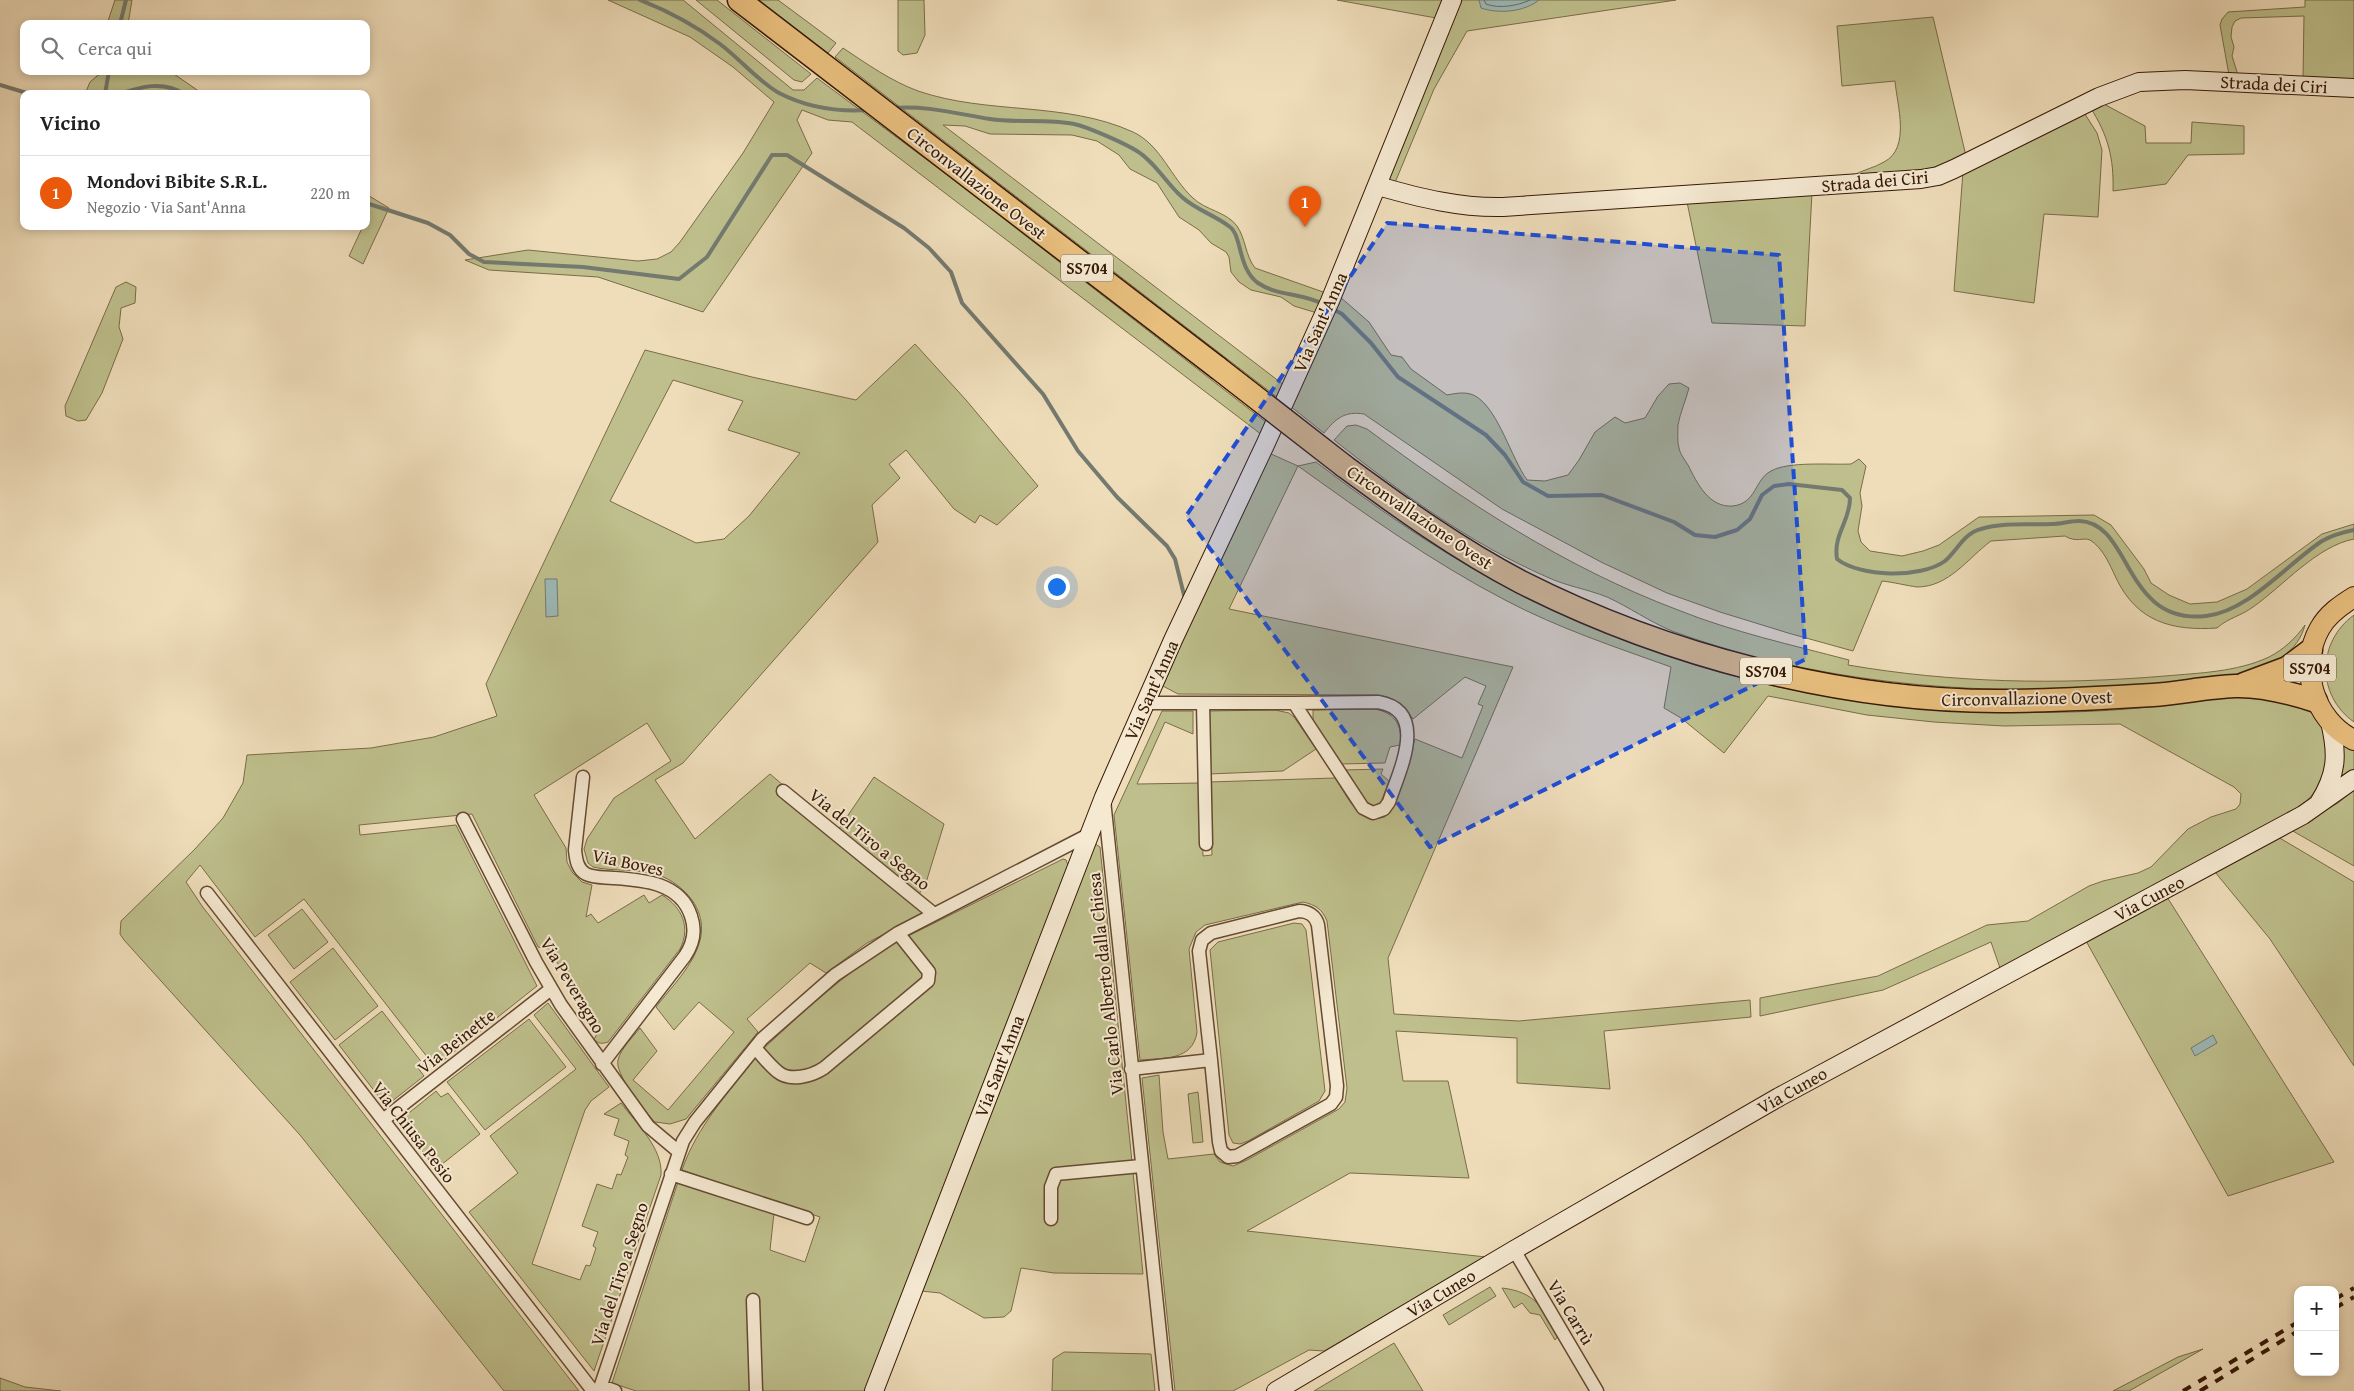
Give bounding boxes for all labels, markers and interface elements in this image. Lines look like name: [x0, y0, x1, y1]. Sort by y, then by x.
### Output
search box: [20, 20, 370, 75]
icon: search: [38, 34, 66, 62]
text: Cerca qui: [78, 34, 152, 62]
street label: Strada dei Ciri: [2220, 68, 2328, 100]
text: Vicino: [40, 107, 100, 138]
street label: Circonvallazione Ovest: [901, 120, 1053, 247]
street label: Strada dei Ciri: [1820, 163, 1930, 199]
text: Mondovi Bibite S.R.L.: [87, 167, 268, 195]
text: 1: [52, 181, 60, 205]
text: 220 m: [310, 181, 350, 205]
pin: 1: [1289, 186, 1321, 227]
text: Negozio · Via Sant'Anna: [87, 195, 246, 219]
road number: SS704: [1061, 254, 1113, 282]
street label: Via Sant'Anna: [1286, 267, 1354, 377]
street label: Circonvallazione Ovest: [1342, 458, 1499, 576]
your location: [1044, 574, 1070, 600]
street label: Via Sant'Anna: [1117, 635, 1185, 745]
road number: SS704: [2284, 654, 2336, 681]
road number: SS704: [1740, 658, 1792, 684]
street label: Circonvallazione Ovest: [1941, 683, 2113, 713]
street label: Via del Tiro a Segno: [803, 781, 937, 897]
street label: Via Boves: [590, 841, 666, 883]
street label: Via Cuneo: [2109, 868, 2189, 928]
street label: Via Carlo Alberto dalla Chiesa: [1080, 871, 1130, 1097]
street label: Via Peveragno: [534, 932, 612, 1038]
street label: Via Beinette: [411, 1002, 501, 1080]
street label: Via Sant'Anna: [967, 1011, 1031, 1121]
street label: Via Cuneo: [1752, 1060, 1832, 1120]
street label: Via Chiusa Pesio: [365, 1075, 463, 1189]
street label: Via del Tiro a Segno: [583, 1199, 655, 1349]
street label: Via Cuneo: [1401, 1262, 1481, 1324]
street label: Via Carrù: [1541, 1274, 1601, 1350]
map controls: [2294, 1286, 2339, 1376]
button: +: [2294, 1286, 2339, 1331]
button: −: [2294, 1331, 2339, 1376]

